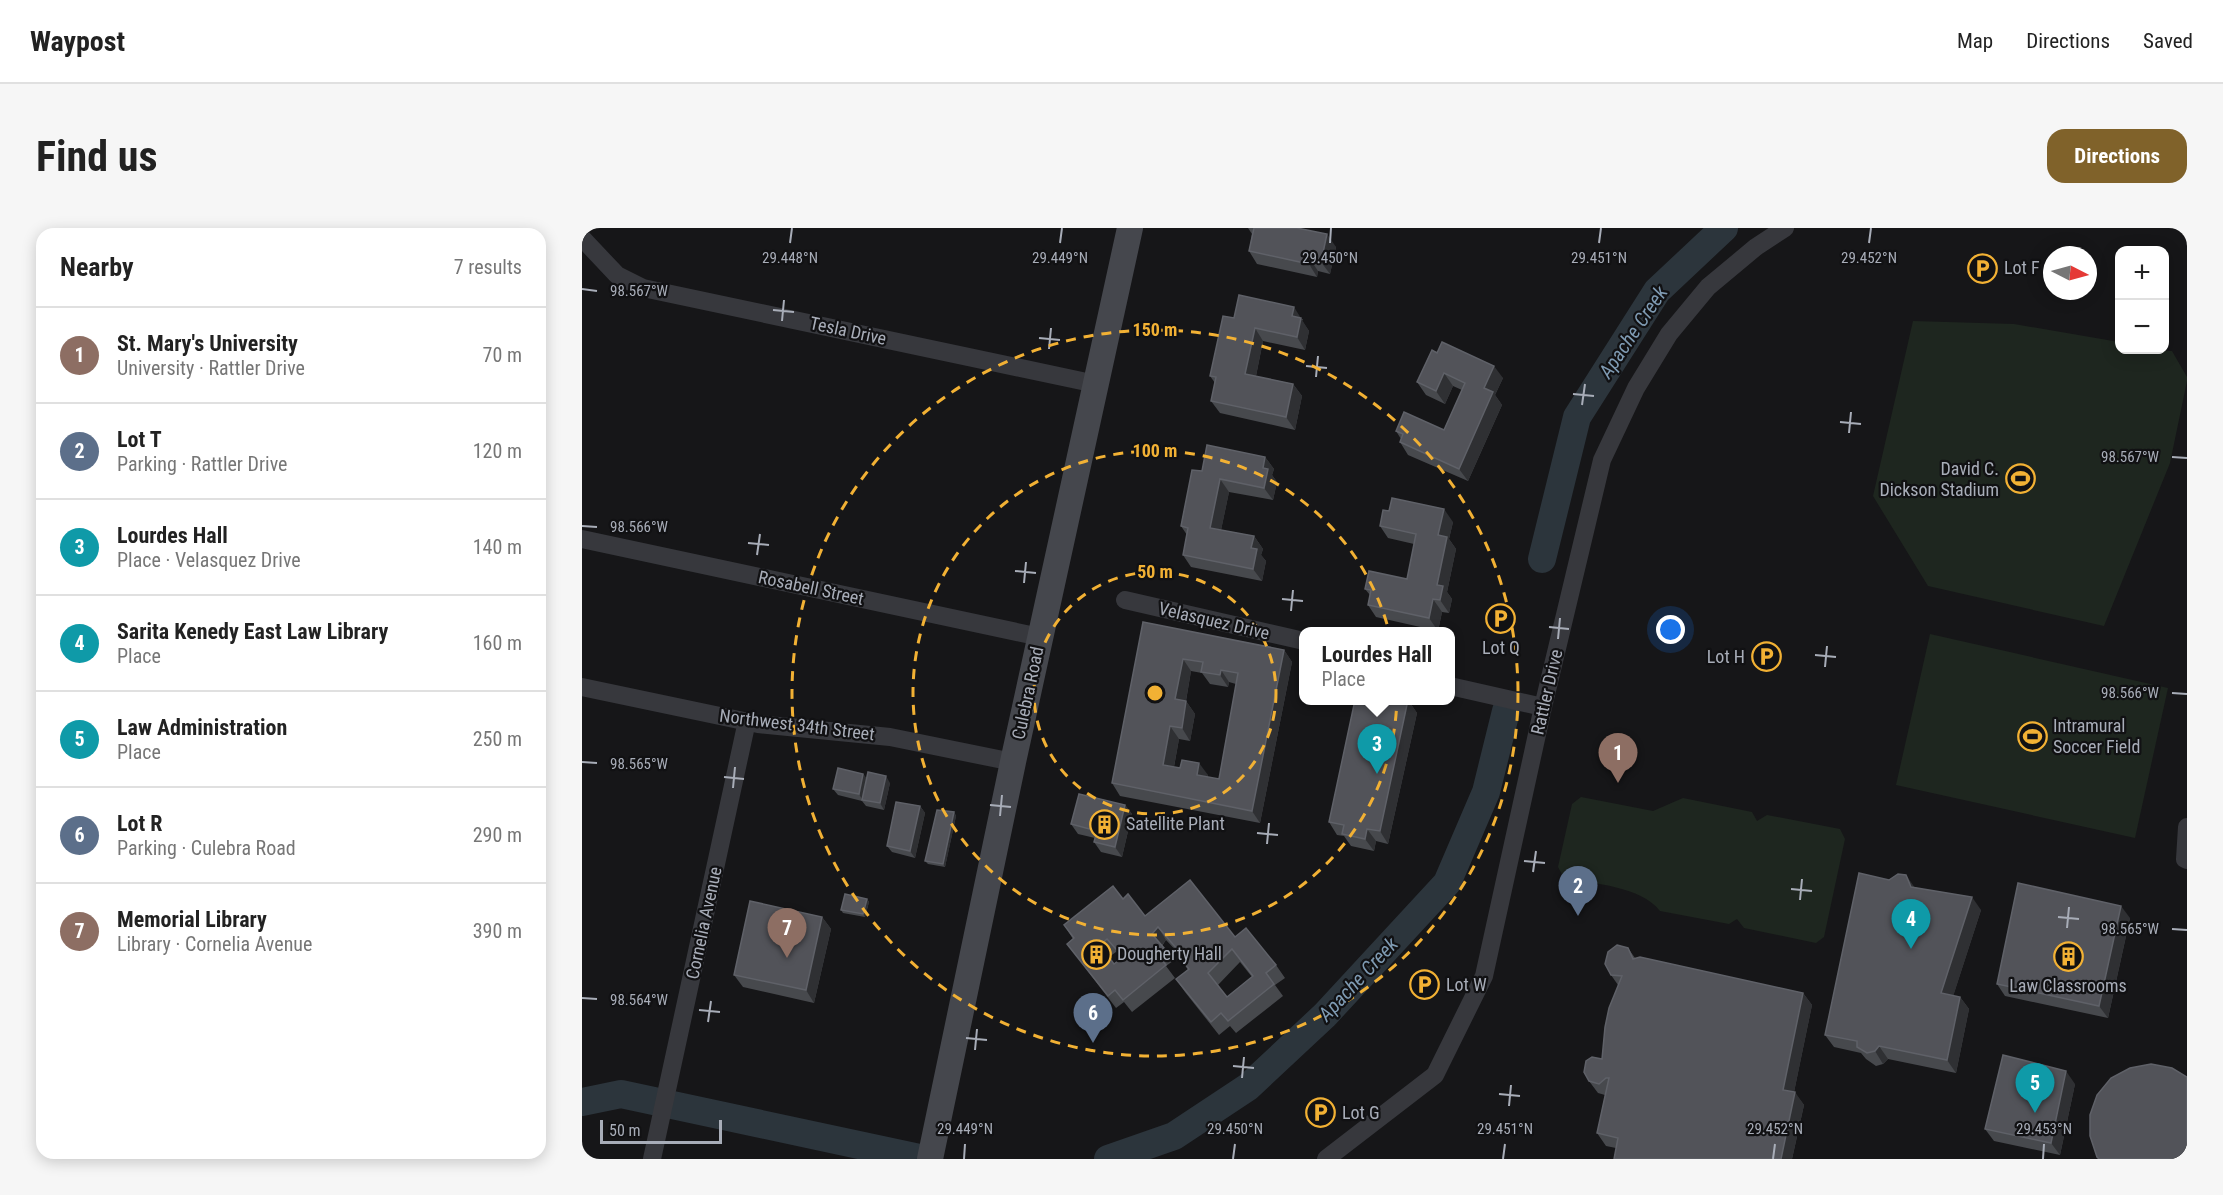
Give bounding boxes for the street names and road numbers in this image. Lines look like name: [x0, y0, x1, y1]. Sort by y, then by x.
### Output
street label: Tesla Drive: [808, 312, 888, 349]
street label: Rosabell Street: [756, 566, 866, 609]
street label: Velasquez Drive: [1157, 598, 1272, 643]
street label: Culebra Road: [1007, 645, 1048, 741]
street label: Rattler Drive: [1527, 647, 1567, 737]
street label: Northwest 34th Street: [718, 705, 876, 744]
street label: Cornelia Avenue: [681, 865, 726, 981]

